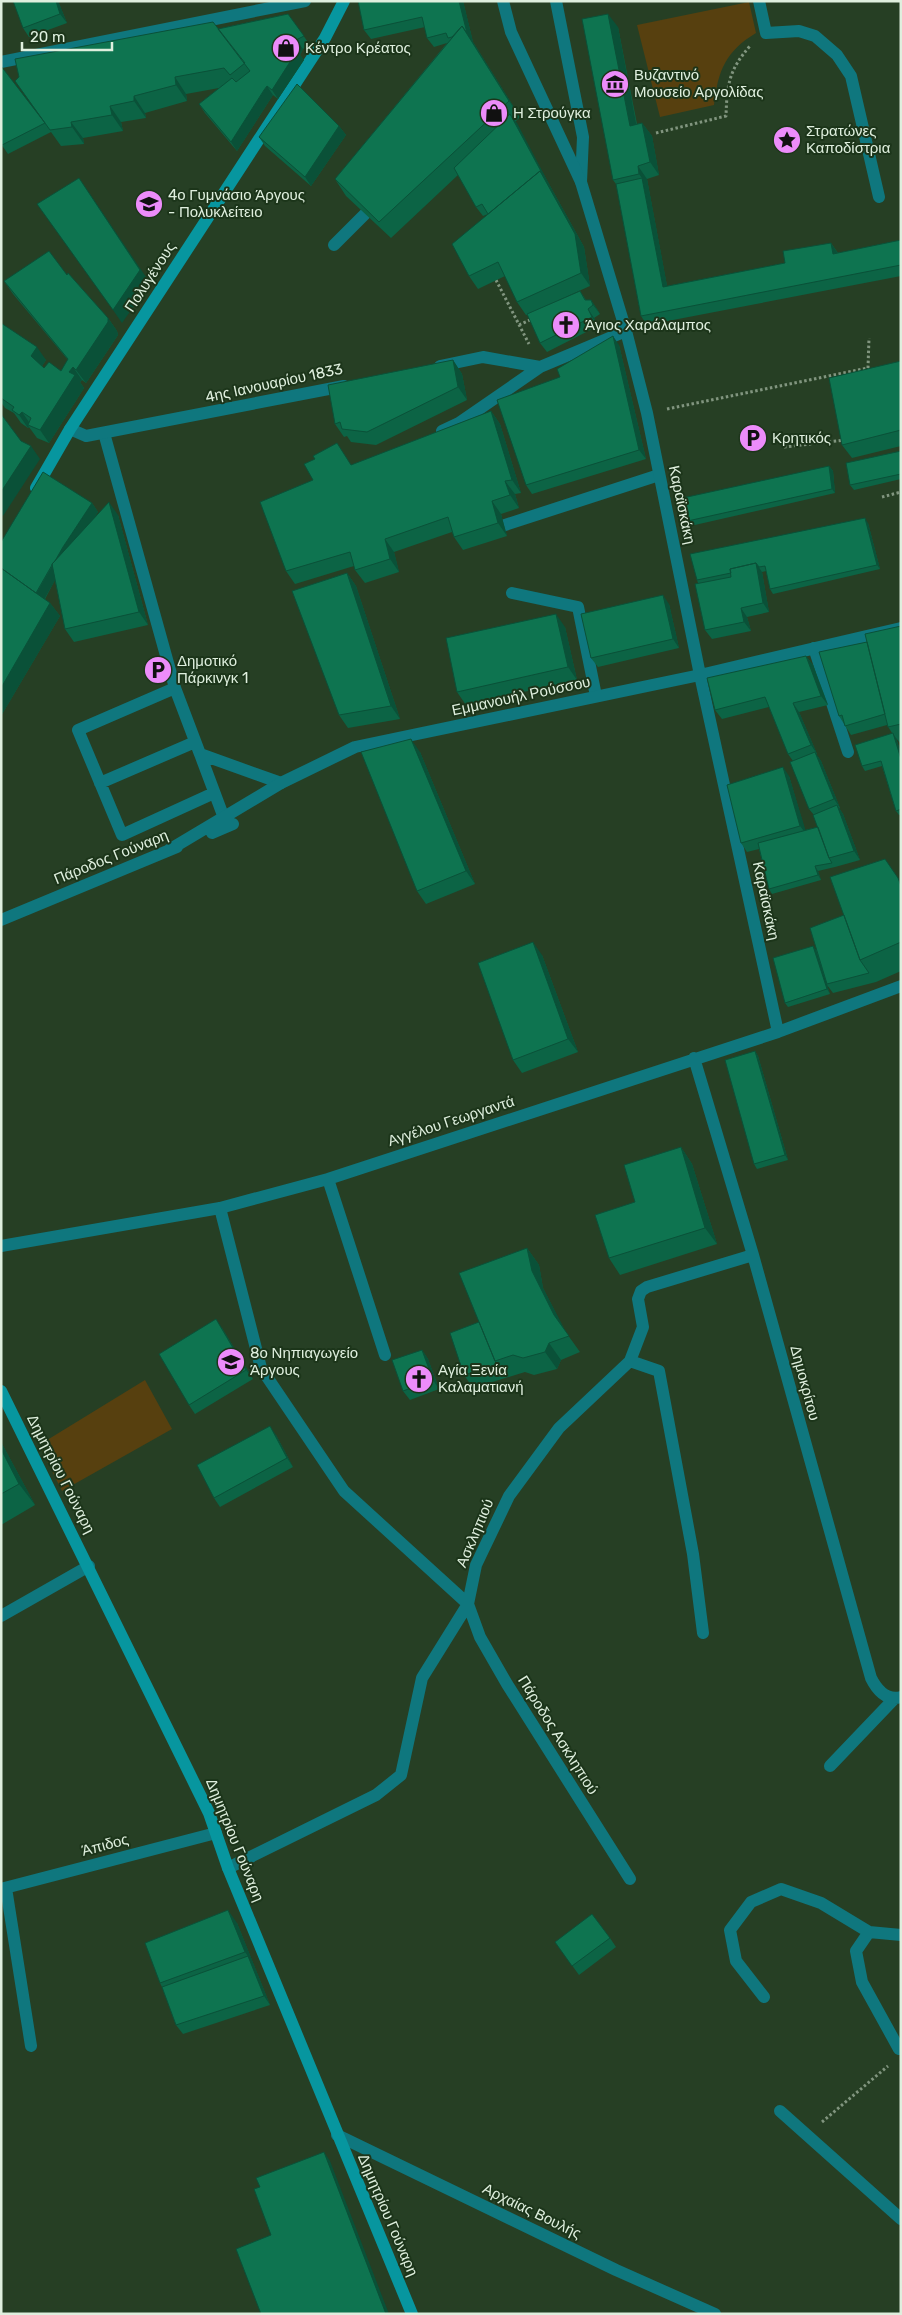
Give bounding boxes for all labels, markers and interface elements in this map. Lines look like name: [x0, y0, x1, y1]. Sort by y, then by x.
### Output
scale bar: [22, 20, 112, 52]
text: 20 m: [30, 28, 65, 46]
shop icon: Κέντρο Κρέατος: [271, 33, 301, 63]
place label: Κέντρο Κρέατος: [305, 39, 411, 57]
place label: Βυζαντινό Μουσείο Αργολίδας: [634, 66, 764, 101]
museum icon: Βυζαντινό Μουσείο Αργολίδας: [600, 69, 630, 99]
shop icon: Η Στρούγκα: [479, 98, 509, 128]
place label: Η Στρούγκα: [513, 104, 591, 122]
place label: Στρατώνες Καποδίστρια: [806, 122, 891, 157]
place icon: Στρατώνες Καποδίστρια: [772, 125, 802, 155]
place label: 4ο Γυμνάσιο Άργους - Πολυκλείτειο: [168, 186, 305, 221]
school or university icon: 4ο Γυμνάσιο Άργους - Πολυκλείτειο: [134, 189, 164, 219]
street label: Πολυγένους: [121, 239, 179, 315]
church icon: Άγιος Χαράλαμπος: [551, 310, 581, 340]
place label: Άγιος Χαράλαμπος: [585, 316, 711, 334]
street label: 4ης Ιανουαρίου 1833: [204, 360, 344, 406]
parking icon: Κρητικός: [738, 423, 768, 453]
place label: Κρητικός: [772, 429, 831, 447]
street label: Καραϊσκάκη: [665, 464, 699, 546]
place label: Δημοτικό Πάρκινγκ 1: [177, 652, 248, 687]
parking icon: Δημοτικό Πάρκινγκ 1: [143, 655, 173, 685]
street label: Εμμανουήλ Ρούσσου: [450, 673, 592, 719]
street label: Πάροδος Γούναρη: [51, 826, 171, 888]
street label: Καραϊσκάκη: [749, 860, 783, 942]
street label: Αγγέλου Γεωργαντά: [385, 1092, 517, 1150]
street label: Δημοκρίτου: [786, 1343, 824, 1423]
place label: 8ο Νηπιαγωγείο Άργους: [250, 1344, 358, 1379]
school or university icon: 8ο Νηπιαγωγείο Άργους: [216, 1347, 246, 1377]
place label: Αγία Ξενία Καλαματιανή: [438, 1361, 524, 1396]
church icon: Αγία Ξενία Καλαματιανή: [404, 1364, 434, 1394]
street label: Δημητρίου Γούναρη: [23, 1411, 99, 1537]
street label: Ασκληπιού: [452, 1496, 498, 1570]
street label: Πάροδος Ασκληπιού: [514, 1672, 602, 1798]
street label: Δημητρίου Γούναρη: [202, 1776, 268, 1904]
street label: Άπιδος: [80, 1830, 130, 1860]
street label: Δημητρίου Γούναρη: [354, 2151, 422, 2279]
street label: Αρχαίας Βουλής: [480, 2179, 584, 2243]

